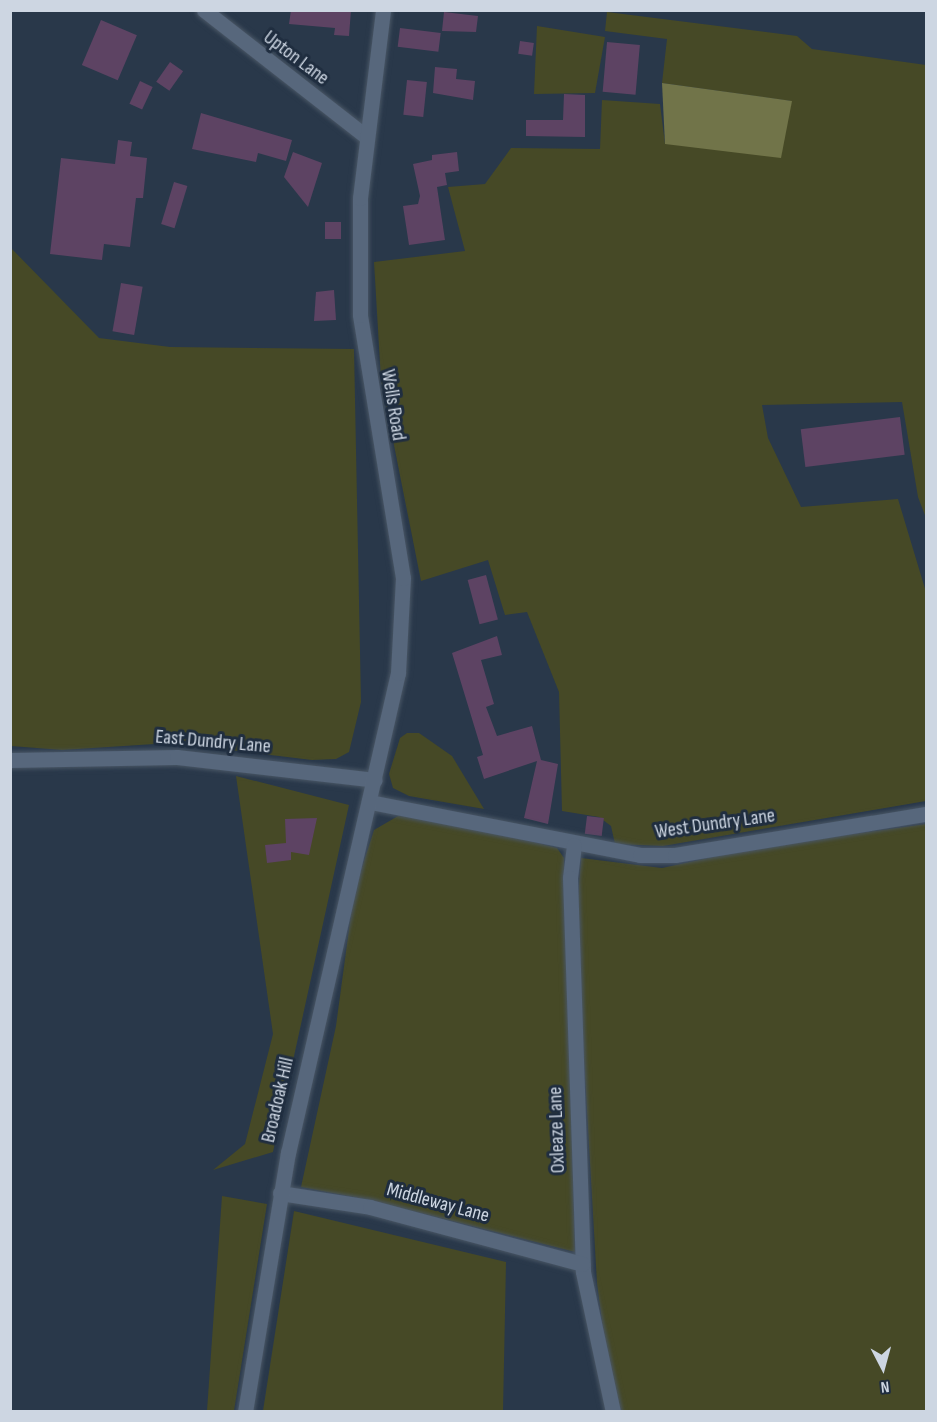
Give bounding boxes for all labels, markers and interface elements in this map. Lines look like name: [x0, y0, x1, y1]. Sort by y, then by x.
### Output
street label: Upton Lane: [258, 26, 334, 90]
street label: Wells Road: [376, 368, 410, 442]
street label: East Dundry Lane: [154, 725, 272, 759]
street label: West Dundry Lane: [654, 804, 776, 844]
street label: Broadoak Hill: [257, 1055, 299, 1145]
street label: Oxleaze Lane: [543, 1086, 571, 1174]
street label: Middleway Lane: [384, 1178, 492, 1228]
north arrow: [853, 1338, 913, 1398]
text: N: [880, 1377, 890, 1396]

